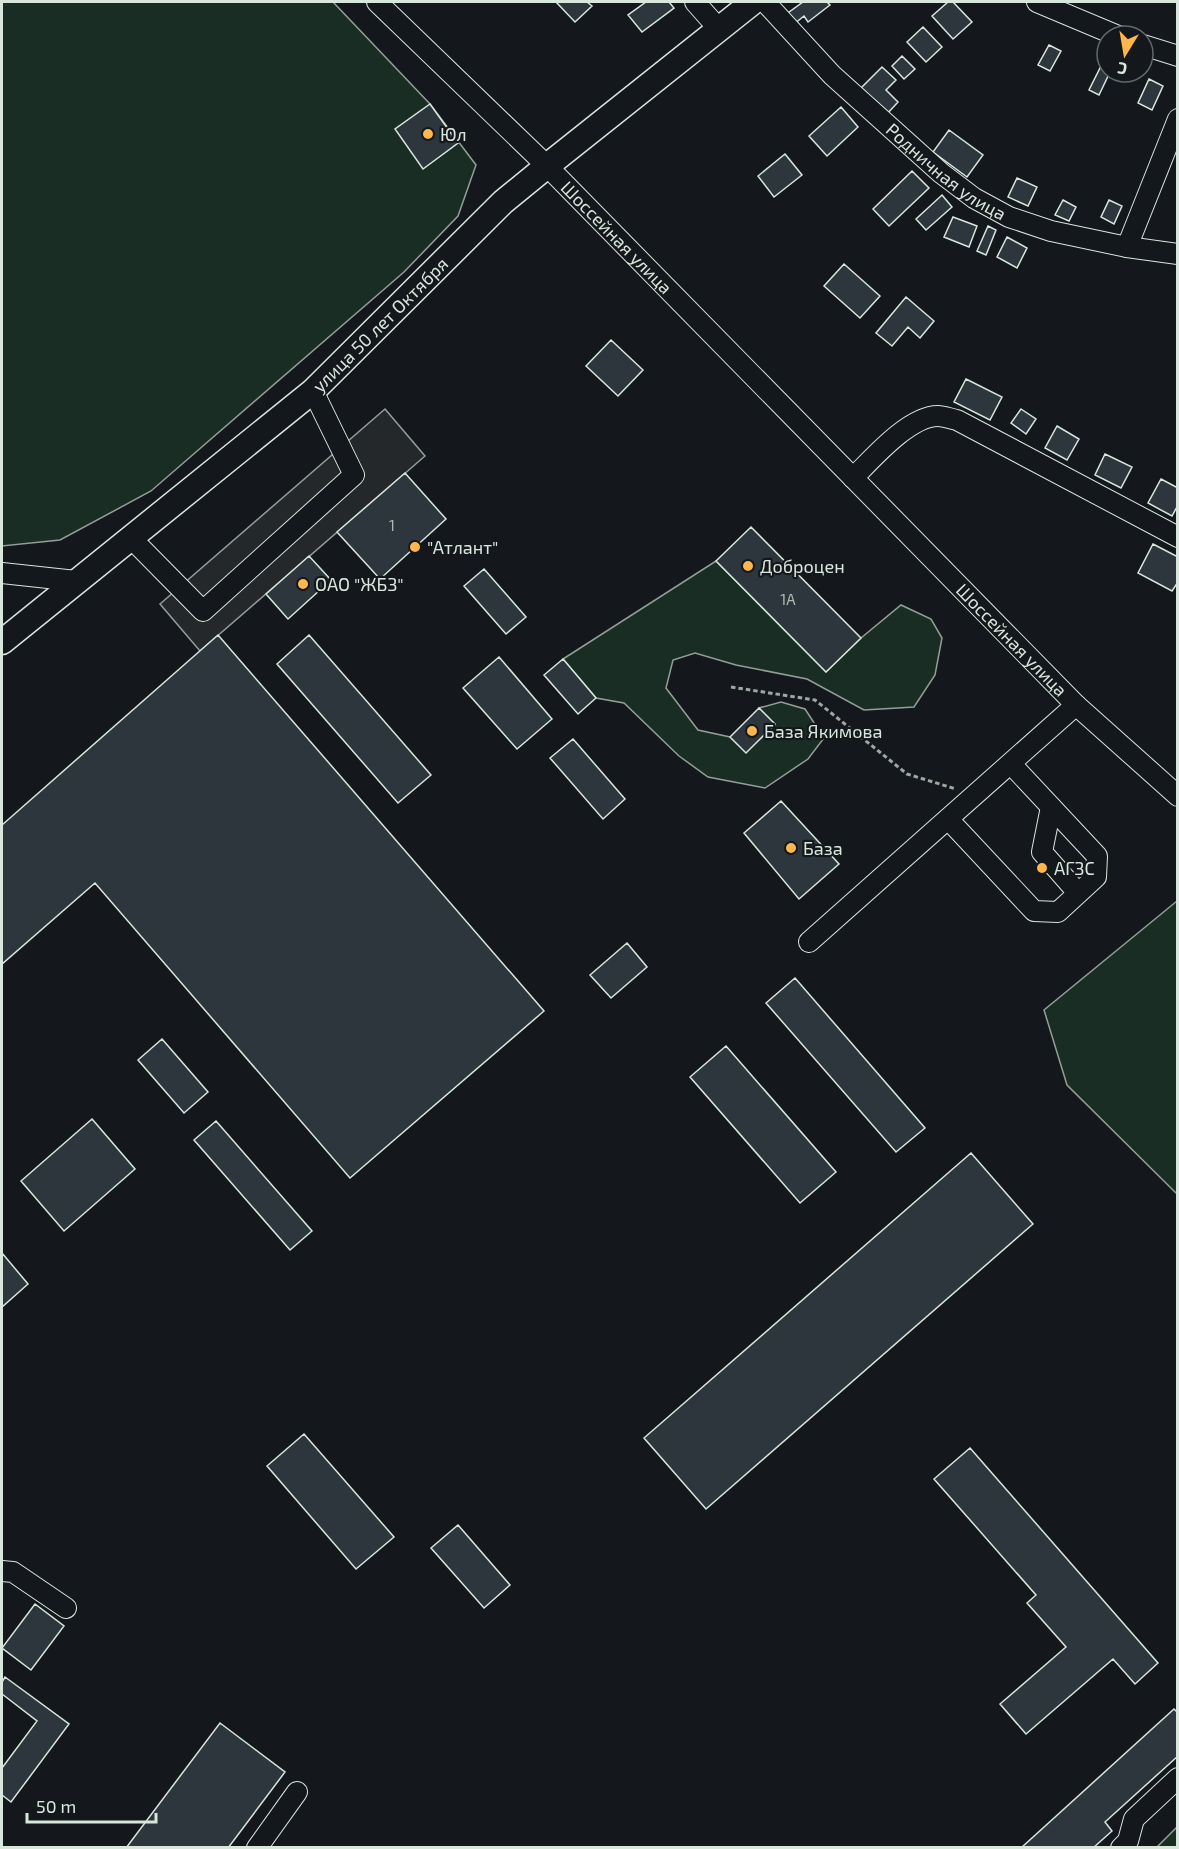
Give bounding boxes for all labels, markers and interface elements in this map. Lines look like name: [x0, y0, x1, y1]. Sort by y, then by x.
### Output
north arrow: [1095, 24, 1155, 84]
text: С: [1116, 59, 1128, 79]
street label: Родничная улица: [882, 118, 1010, 224]
place label: Юл: [440, 123, 467, 145]
marker: Юл: [421, 127, 435, 141]
street label: Шоссейная улица: [557, 176, 677, 298]
street label: улица 50 лет Октября: [308, 252, 452, 396]
house number: 1: [389, 516, 395, 534]
place label: "Атлант": [427, 536, 498, 558]
marker: "Атлант": [408, 540, 422, 554]
place label: Доброцен: [760, 555, 845, 577]
marker: Доброцен: [741, 559, 755, 573]
place label: ОАО "ЖБЗ": [315, 573, 404, 595]
marker: ОАО "ЖБЗ": [296, 577, 310, 591]
street label: Шоссейная улица: [952, 579, 1072, 701]
house number: 1А: [780, 590, 796, 608]
place label: База Якимова: [764, 720, 882, 742]
marker: База Якимова: [745, 724, 759, 738]
place label: База: [803, 837, 843, 859]
marker: База: [784, 841, 798, 855]
place label: АГЗС: [1054, 857, 1095, 879]
marker: АГЗС: [1035, 861, 1049, 875]
scale bar: [27, 1786, 156, 1824]
text: 50 m: [36, 1795, 76, 1817]

